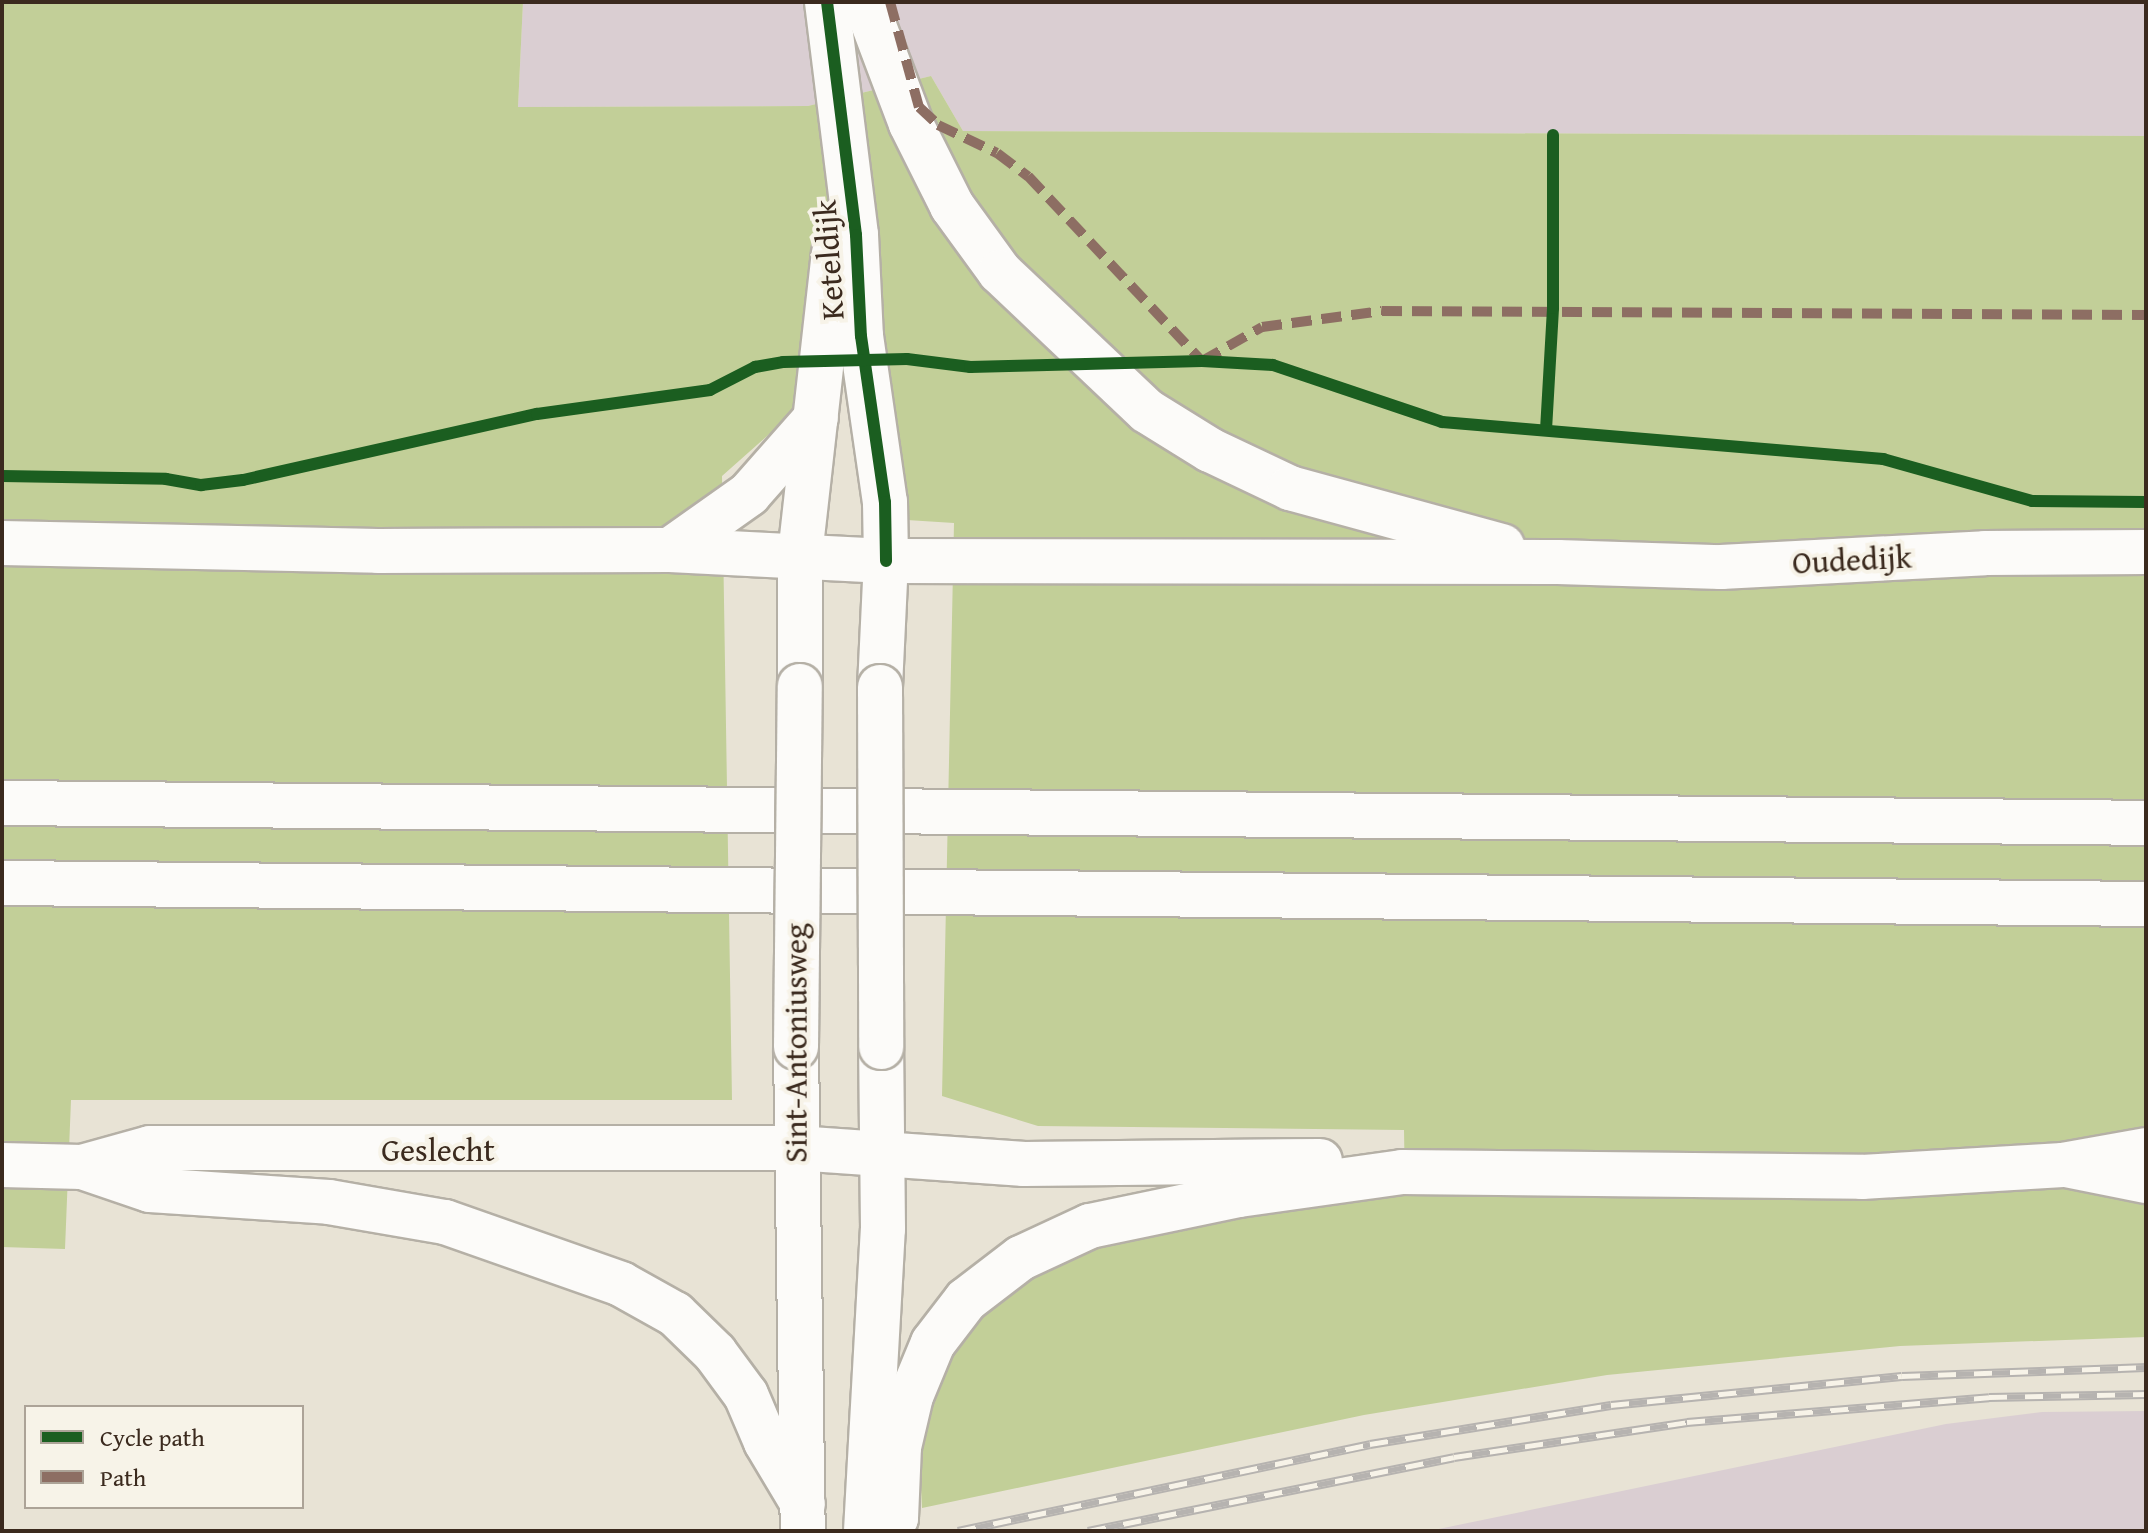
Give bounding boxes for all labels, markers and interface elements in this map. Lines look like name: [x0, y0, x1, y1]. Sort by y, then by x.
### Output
street label: Keteldijk: [806, 199, 852, 321]
street label: Oudedijk: [1791, 538, 1913, 582]
street label: Sint-Antoniusweg: [777, 923, 815, 1163]
street label: Geslecht: [381, 1131, 495, 1169]
legend: [24, 1405, 304, 1509]
text: Cycle path: [100, 1420, 205, 1455]
text: Path: [100, 1460, 146, 1495]

